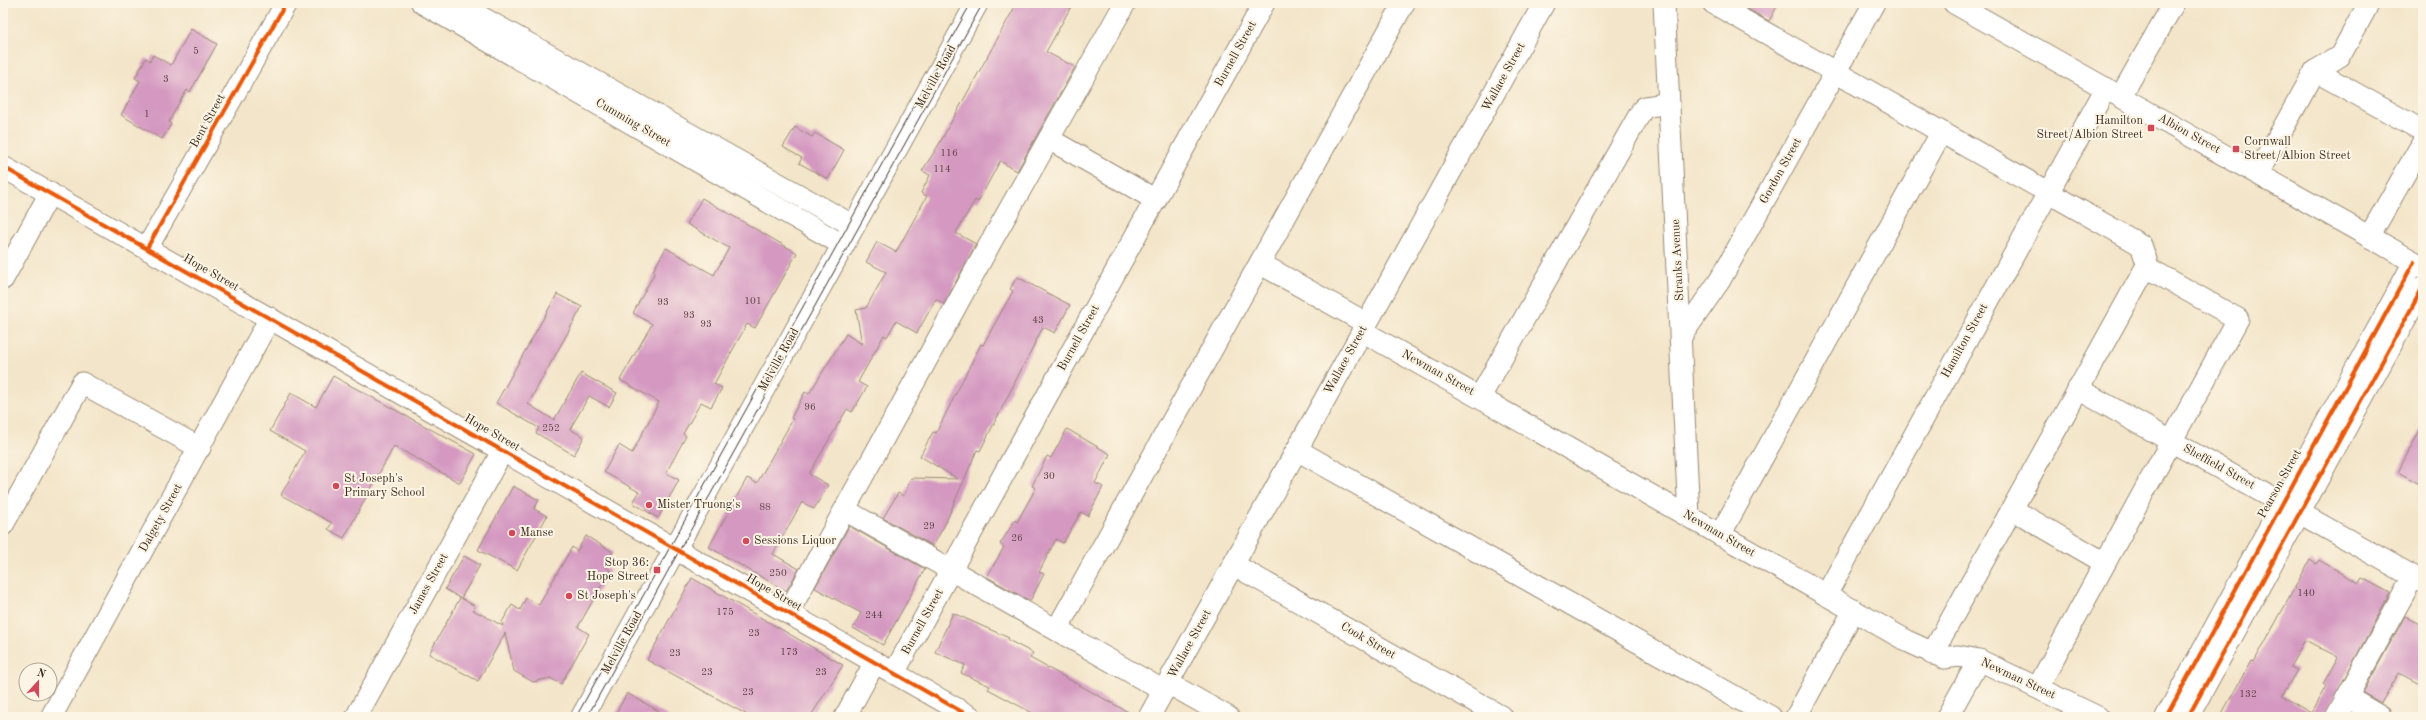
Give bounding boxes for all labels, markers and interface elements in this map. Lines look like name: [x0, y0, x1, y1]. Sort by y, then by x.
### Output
street label: Burnell Street: [1213, 19, 1259, 89]
street label: Wallace Street: [1480, 41, 1528, 113]
street label: Melville Road: [914, 43, 958, 111]
house number: 5: [193, 46, 199, 56]
house number: 3: [163, 74, 169, 84]
street label: Bent Street: [188, 92, 228, 150]
street label: Cumming Street: [593, 97, 673, 149]
house number: 1: [144, 109, 150, 119]
street label: Albion Street: [2156, 112, 2222, 156]
place label: Hamilton Street/Albion Street: [2036, 115, 2144, 141]
marker: Hamilton Street/Albion Street: [2146, 123, 2156, 133]
street label: Gordon Street: [1758, 136, 1804, 206]
place label: Cornwall Street/Albion Street: [2244, 136, 2351, 162]
marker: Cornwall Street/Albion Street: [2231, 144, 2241, 154]
house number: 116: [940, 148, 958, 158]
house number: 114: [933, 164, 951, 174]
street label: Stranks Avenue: [1670, 218, 1686, 301]
street label: Hope Street: [181, 252, 241, 294]
house number: 101: [744, 296, 762, 306]
house number: 93: [657, 297, 669, 307]
street label: Hamilton Street: [1940, 302, 1990, 380]
street label: Burnell Street: [1056, 303, 1102, 373]
house number: 93: [683, 310, 695, 320]
house number: 43: [1032, 315, 1044, 325]
house number: 93: [700, 319, 712, 329]
street label: Wallace Street: [1322, 324, 1370, 396]
street label: Melville Road: [757, 326, 801, 394]
street label: Newman Street: [1400, 348, 1476, 398]
house number: 96: [804, 402, 816, 412]
street label: Hope Street: [462, 412, 522, 454]
house number: 252: [542, 423, 560, 433]
street label: Sheffield Street: [2181, 442, 2257, 492]
street label: Pearson Street: [2256, 448, 2304, 520]
house number: 30: [1043, 471, 1055, 481]
place label: St Joseph's Primary School: [344, 473, 425, 499]
marker: St Joseph's Primary School: [331, 481, 341, 491]
street label: Dalgety Street: [137, 482, 185, 554]
place label: Mister Truong's: [657, 499, 740, 511]
marker: Mister Truong's: [644, 500, 654, 510]
house number: 88: [759, 502, 771, 512]
street label: Newman Street: [1681, 509, 1757, 559]
house number: 29: [923, 521, 935, 531]
place label: Manse: [520, 527, 554, 539]
marker: Manse: [507, 528, 517, 538]
house number: 26: [1011, 533, 1023, 543]
place label: Sessions Liquor: [754, 535, 836, 547]
marker: Sessions Liquor: [741, 536, 751, 546]
street label: James Street: [407, 551, 451, 617]
place label: Stop 36: Hope Street: [587, 557, 649, 583]
marker: Stop 36: Hope Street: [652, 565, 662, 575]
house number: 250: [769, 568, 787, 578]
street label: Hope Street: [744, 572, 804, 614]
street label: Burnell Street: [900, 587, 946, 657]
house number: 140: [2297, 588, 2315, 598]
place label: St Joseph's: [577, 590, 636, 602]
marker: St Joseph's: [564, 591, 574, 601]
house number: 175: [716, 607, 734, 617]
street label: Wallace Street: [1166, 608, 1214, 680]
street label: Melville Road: [600, 609, 644, 677]
house number: 244: [865, 610, 883, 620]
street label: Cook Street: [1338, 620, 1398, 662]
house number: 23: [748, 628, 760, 638]
house number: 173: [780, 647, 798, 657]
house number: 23: [669, 648, 681, 658]
street label: Newman Street: [1979, 656, 2057, 702]
north arrow: [18, 662, 58, 702]
text: N: [35, 667, 47, 681]
house number: 23: [701, 667, 713, 677]
house number: 23: [815, 667, 827, 677]
house number: 23: [742, 687, 754, 697]
house number: 132: [2239, 689, 2257, 699]

